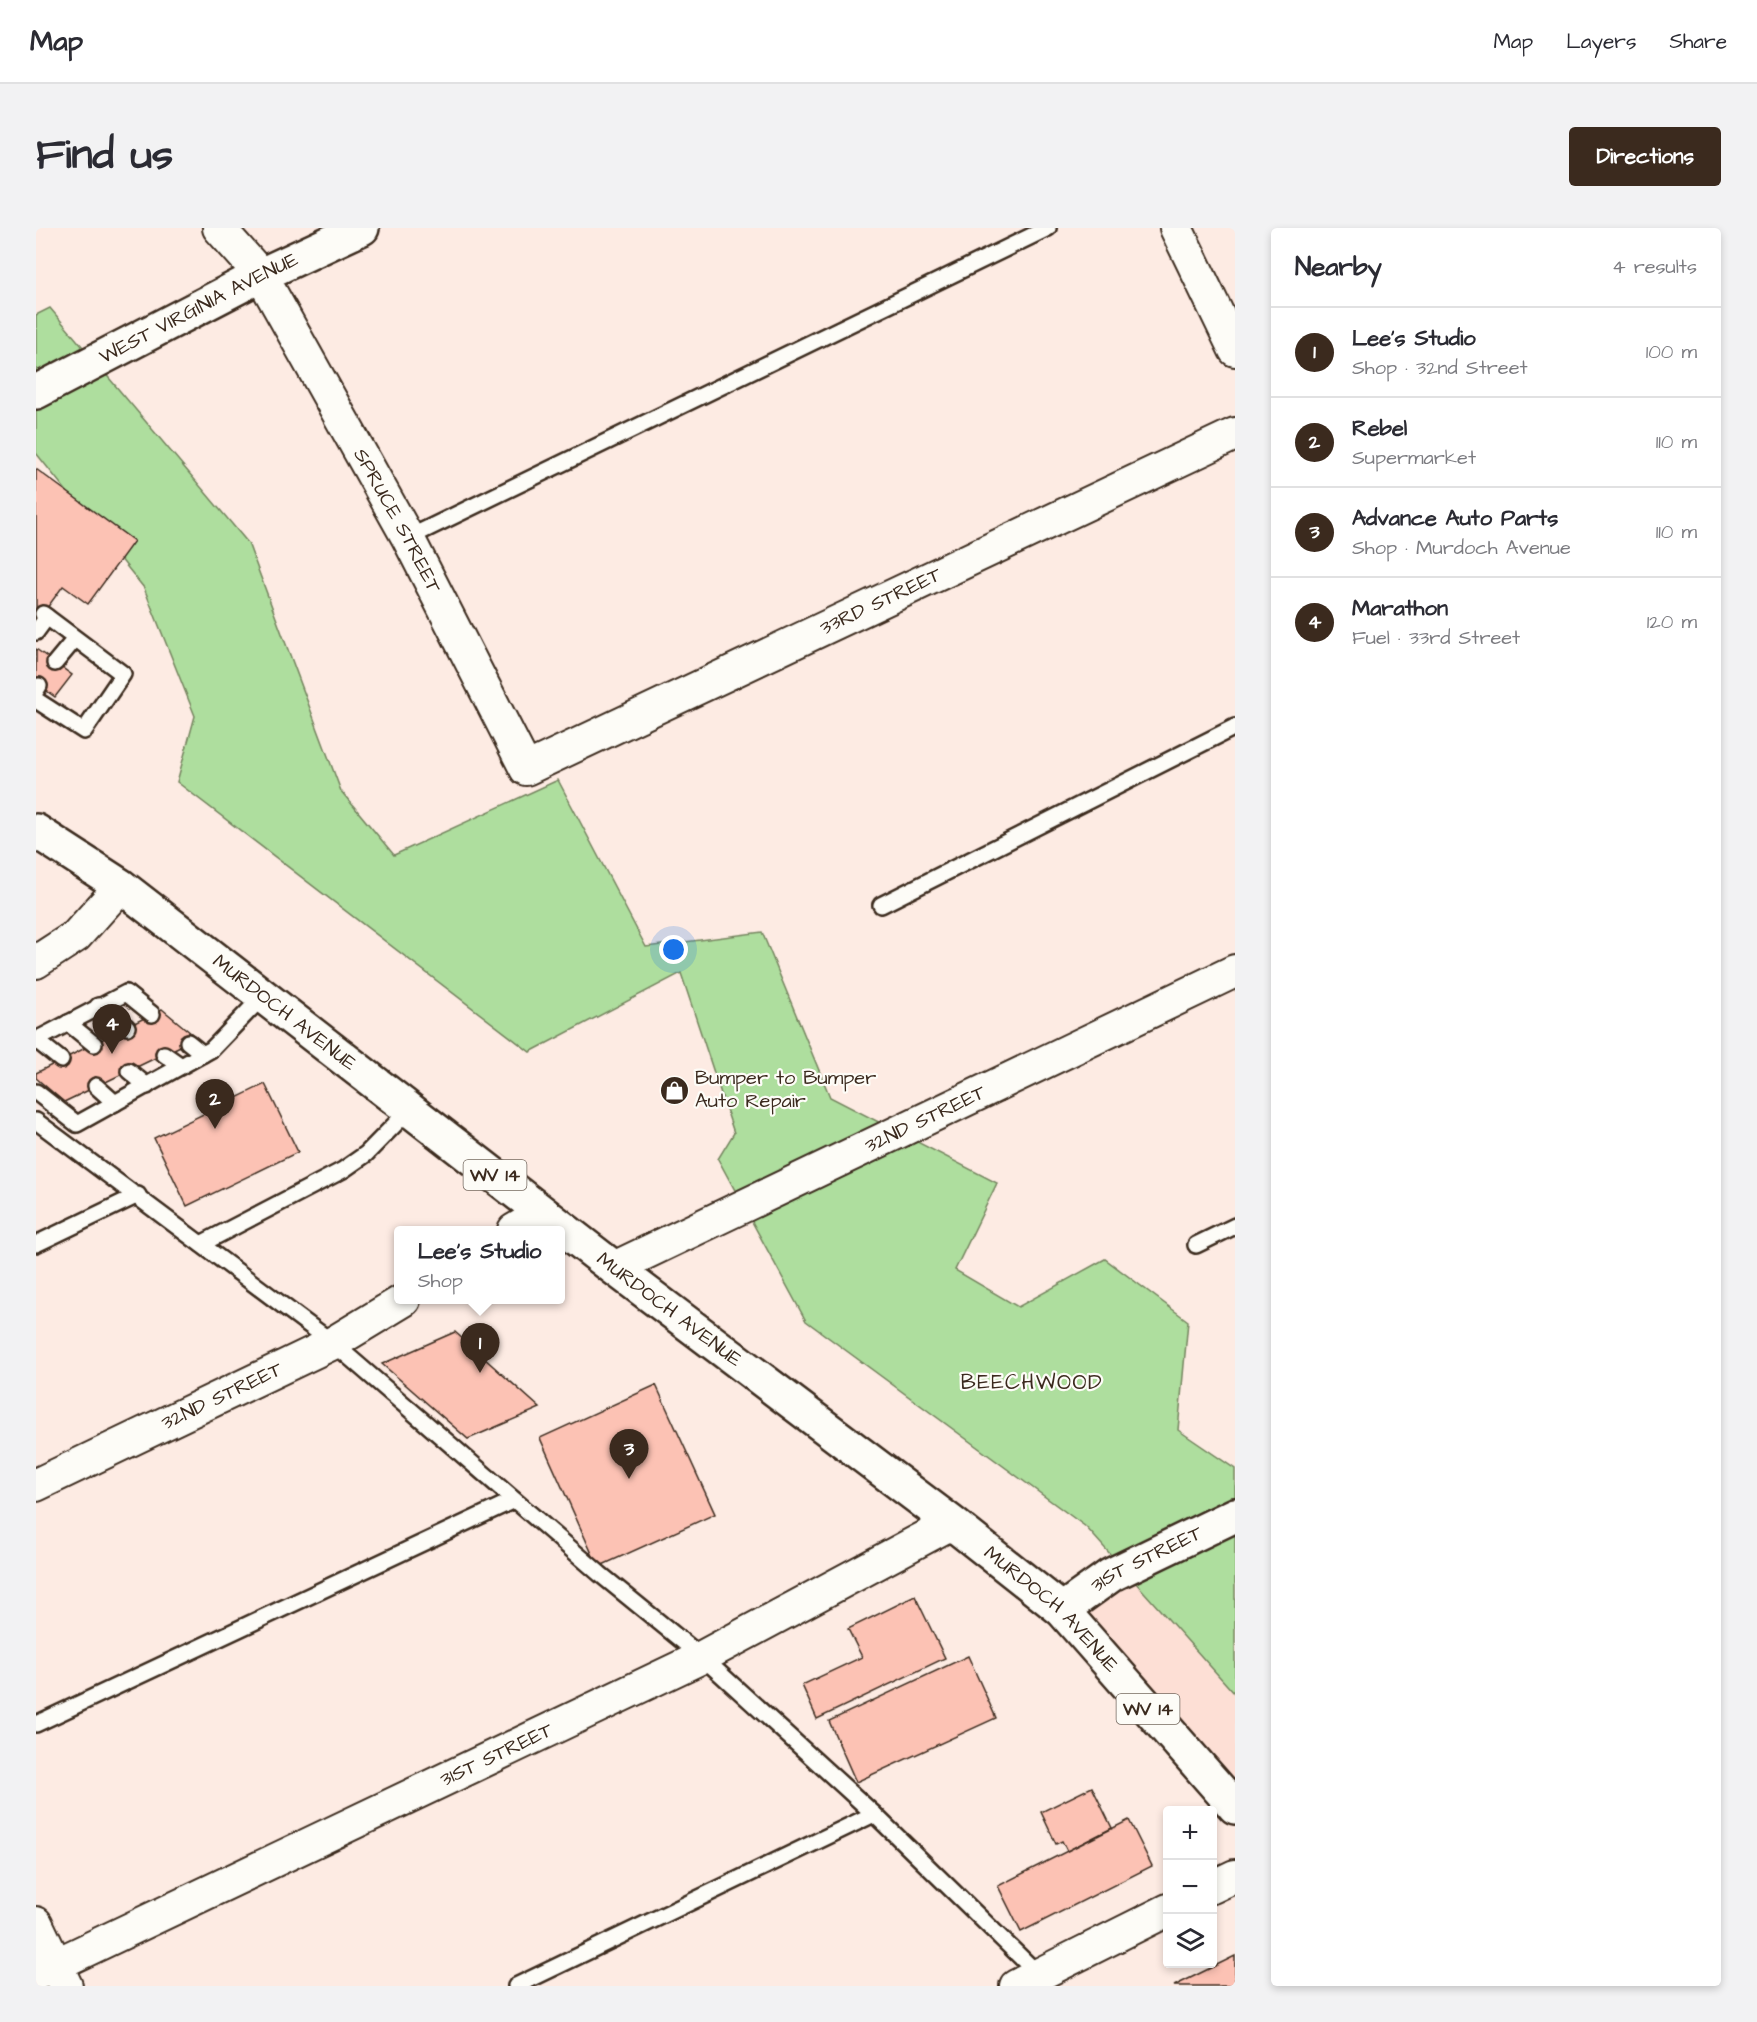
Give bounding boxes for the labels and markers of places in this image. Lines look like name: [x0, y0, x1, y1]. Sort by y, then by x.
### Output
pin: 4: [92, 1004, 132, 1054]
place label: Bumper to Bumper Auto Repair: [695, 1064, 876, 1115]
shop icon: Bumper to Bumper Auto Repair: [658, 1074, 690, 1106]
pin: 2: [196, 1080, 234, 1129]
pin: 1: [460, 1324, 500, 1373]
pin: 3: [610, 1430, 648, 1479]

